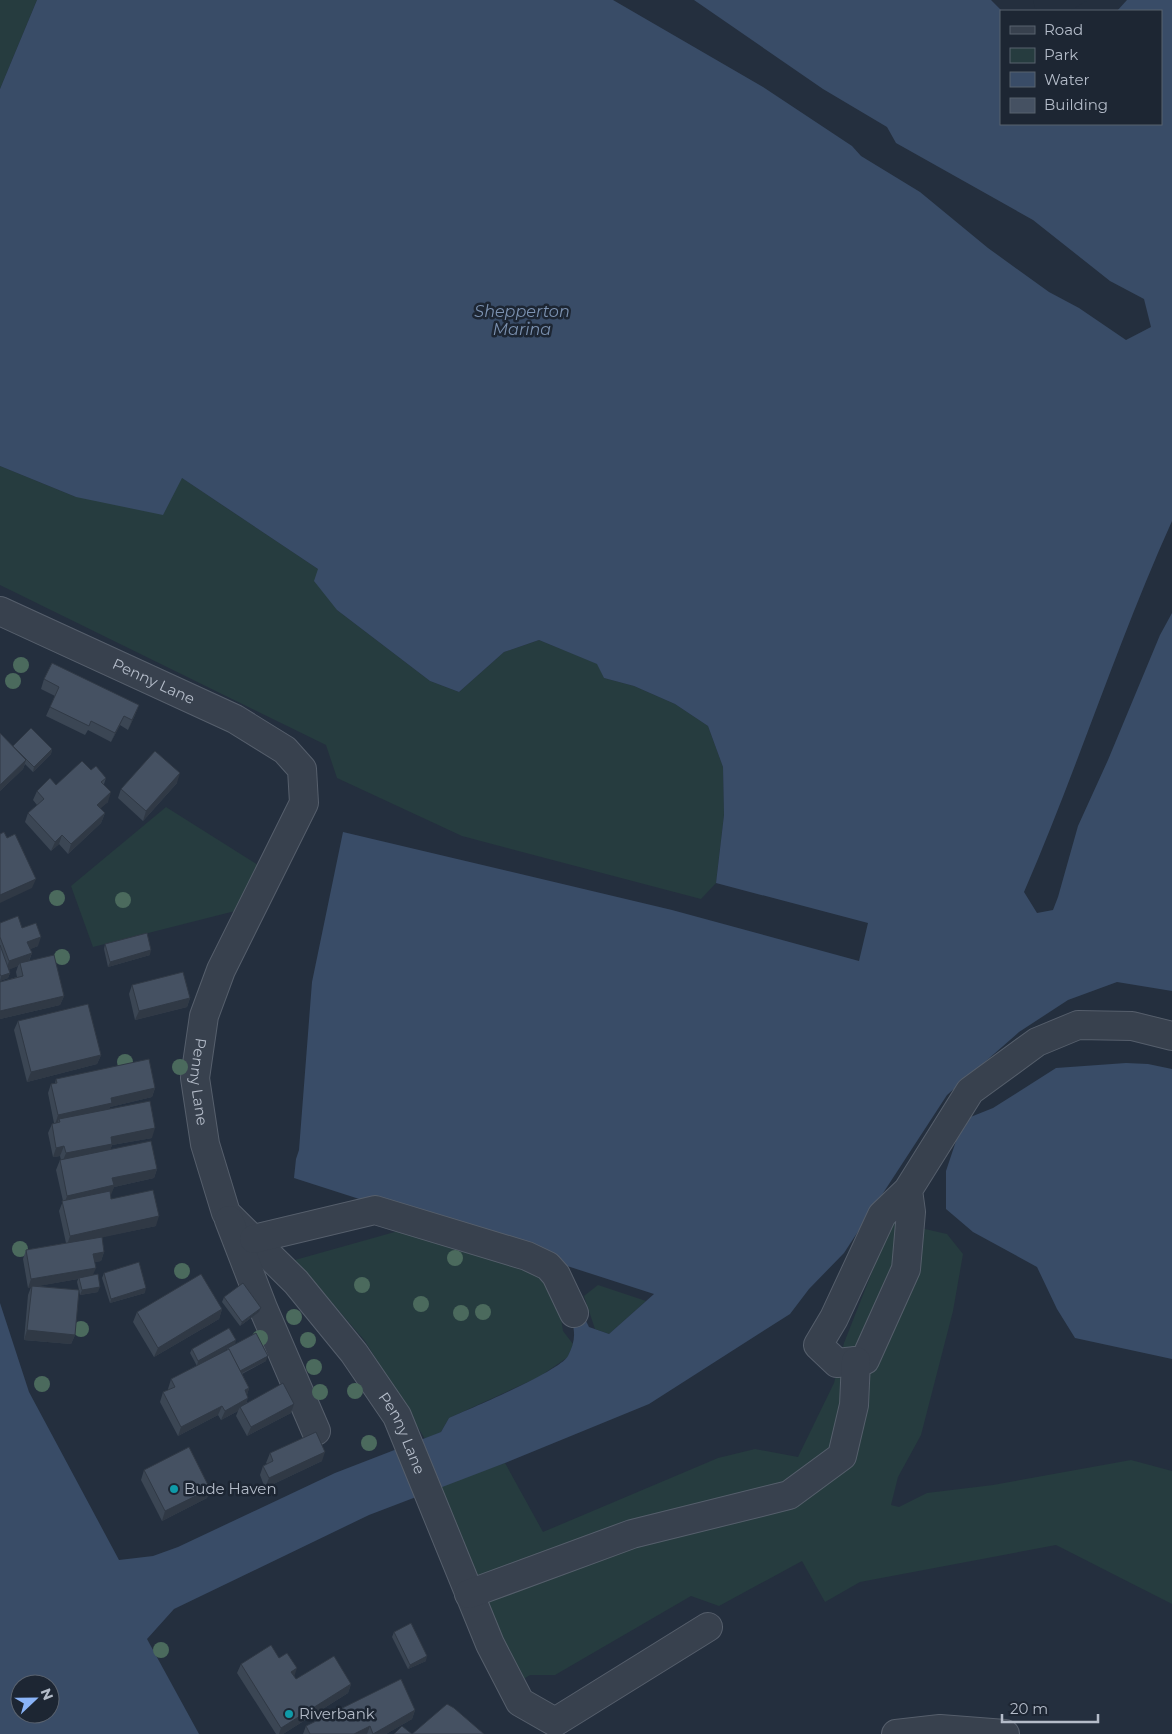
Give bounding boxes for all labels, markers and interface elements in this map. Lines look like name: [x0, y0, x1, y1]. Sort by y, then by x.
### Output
legend: [1000, 10, 1162, 125]
text: Road: [1044, 20, 1083, 39]
text: Park: [1044, 45, 1078, 64]
text: Water: [1044, 70, 1090, 89]
text: Building: [1044, 95, 1108, 114]
water label: Shepperton Marina: [474, 302, 570, 339]
street label: Penny Lane: [110, 654, 198, 708]
street label: Penny Lane: [186, 1037, 212, 1127]
street label: Penny Lane: [375, 1388, 430, 1477]
place label: Bude Haven: [184, 1479, 277, 1498]
marker: Bude Haven: [168, 1483, 180, 1495]
north arrow: [10, 1674, 60, 1724]
text: N: [37, 1686, 58, 1703]
scale bar: [1002, 1692, 1098, 1724]
text: 20 m: [1010, 1699, 1048, 1718]
place label: Riverbank: [299, 1704, 375, 1723]
marker: Riverbank: [283, 1708, 295, 1720]

